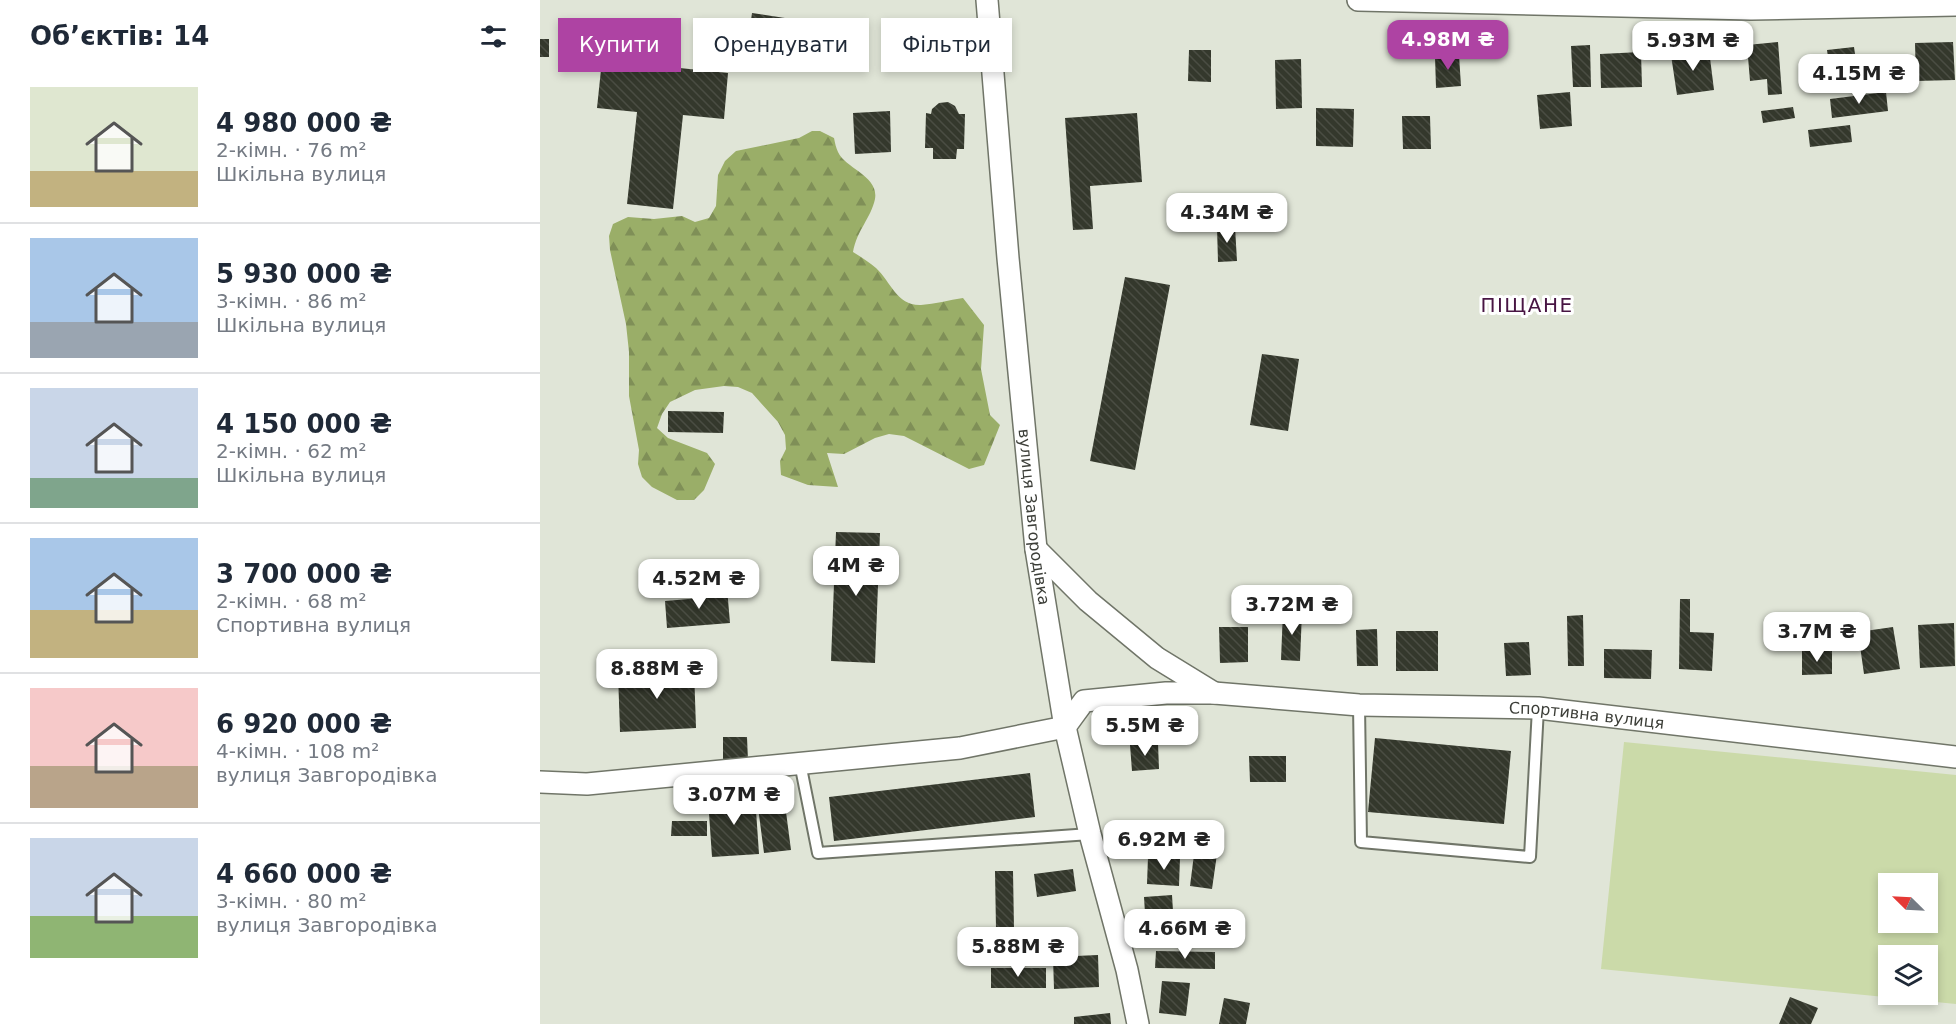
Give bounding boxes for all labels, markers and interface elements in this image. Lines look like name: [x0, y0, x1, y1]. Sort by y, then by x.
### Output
chip: Купити: [558, 18, 681, 72]
chip: Орендувати: [693, 18, 869, 72]
chip: Фільтри: [881, 18, 1012, 72]
icon: filters: [477, 20, 510, 53]
pin: 4.98M ₴: [1393, 20, 1503, 71]
text: Об’єктів: 14: [30, 21, 209, 51]
pin: 5.93M ₴: [1638, 21, 1748, 72]
text: 4.98M ₴: [1401, 27, 1495, 51]
text: 5.93M ₴: [1646, 28, 1740, 52]
pin: 4.15M ₴: [1804, 54, 1914, 105]
text: 4.15M ₴: [1812, 61, 1906, 85]
text: 4 980 000 ₴: [216, 108, 392, 138]
icon: home: [78, 111, 150, 183]
text: 2-кімн. · 76 m²: [216, 138, 366, 162]
text: Шкільна вулиця: [216, 162, 386, 186]
pin: 4.34M ₴: [1172, 193, 1282, 244]
text: 4.34M ₴: [1180, 200, 1274, 224]
text: 5 930 000 ₴: [216, 259, 392, 289]
icon: home: [78, 262, 150, 334]
text: 3-кімн. · 86 m²: [216, 289, 366, 313]
district label: ПІЩАНЕ: [1480, 293, 1574, 317]
text: Шкільна вулиця: [216, 313, 386, 337]
text: 4 150 000 ₴: [216, 409, 392, 439]
icon: home: [78, 412, 150, 484]
street label: вулиця Завгородівка: [1014, 428, 1054, 606]
text: 2-кімн. · 62 m²: [216, 439, 366, 463]
text: Шкільна вулиця: [216, 463, 386, 487]
pin: 4M ₴: [820, 546, 892, 597]
text: 4M ₴: [827, 553, 885, 577]
text: 3 700 000 ₴: [216, 559, 392, 589]
pin: 4.52M ₴: [644, 559, 754, 610]
icon: home: [78, 562, 150, 634]
text: 4.52M ₴: [652, 566, 746, 590]
pin: 3.72M ₴: [1237, 585, 1347, 636]
text: 2-кімн. · 68 m²: [216, 589, 366, 613]
text: 3.72M ₴: [1245, 592, 1339, 616]
pin: 3.7M ₴: [1768, 612, 1866, 663]
text: Спортивна вулиця: [216, 613, 411, 637]
text: 3.7M ₴: [1777, 619, 1857, 643]
pin: 8.88M ₴: [602, 649, 712, 700]
text: 8.88M ₴: [610, 656, 704, 680]
street label: Спортивна вулиця: [1509, 699, 1665, 733]
pin: 5.5M ₴: [1096, 706, 1194, 757]
text: 6 920 000 ₴: [216, 709, 392, 739]
icon: home: [78, 712, 150, 784]
text: 5.5M ₴: [1105, 713, 1185, 737]
text: 4-кімн. · 108 m²: [216, 739, 379, 763]
text: вулиця Завгородівка: [216, 763, 437, 787]
pin: 3.07M ₴: [679, 775, 789, 826]
text: 3.07M ₴: [687, 782, 781, 806]
pin: 6.92M ₴: [1109, 820, 1219, 871]
text: 6.92M ₴: [1117, 827, 1211, 851]
text: 4 660 000 ₴: [216, 859, 392, 889]
icon: home: [78, 862, 150, 934]
north arrow: [1878, 873, 1938, 933]
map controls: [1878, 873, 1938, 1005]
text: 3-кімн. · 80 m²: [216, 889, 366, 913]
pin: 4.66M ₴: [1130, 909, 1240, 960]
text: вулиця Завгородівка: [216, 913, 437, 937]
text: 4.66M ₴: [1138, 916, 1232, 940]
pin: 5.88M ₴: [963, 927, 1073, 978]
text: 5.88M ₴: [971, 934, 1065, 958]
button: layers: [1878, 945, 1938, 1005]

